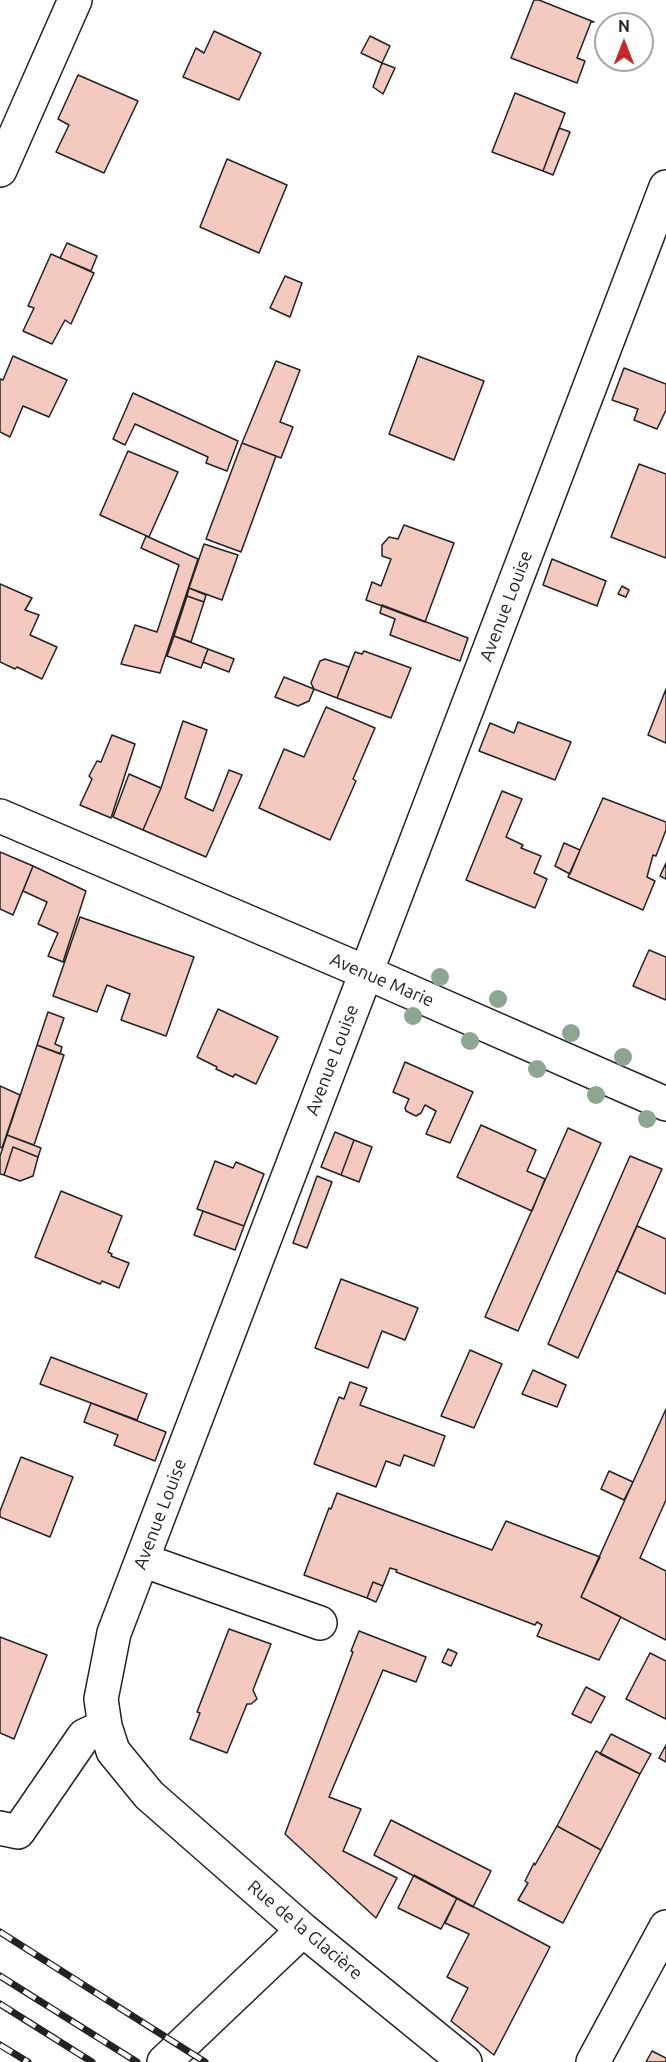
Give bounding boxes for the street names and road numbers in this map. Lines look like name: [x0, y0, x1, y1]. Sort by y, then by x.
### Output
street label: Avenue Louise: [475, 548, 537, 664]
street label: Avenue Marie: [327, 948, 437, 1012]
street label: Avenue Louise: [301, 1002, 363, 1118]
street label: Avenue Louise: [129, 1456, 191, 1572]
street label: Rue de la Glacière: [243, 1876, 367, 1984]

